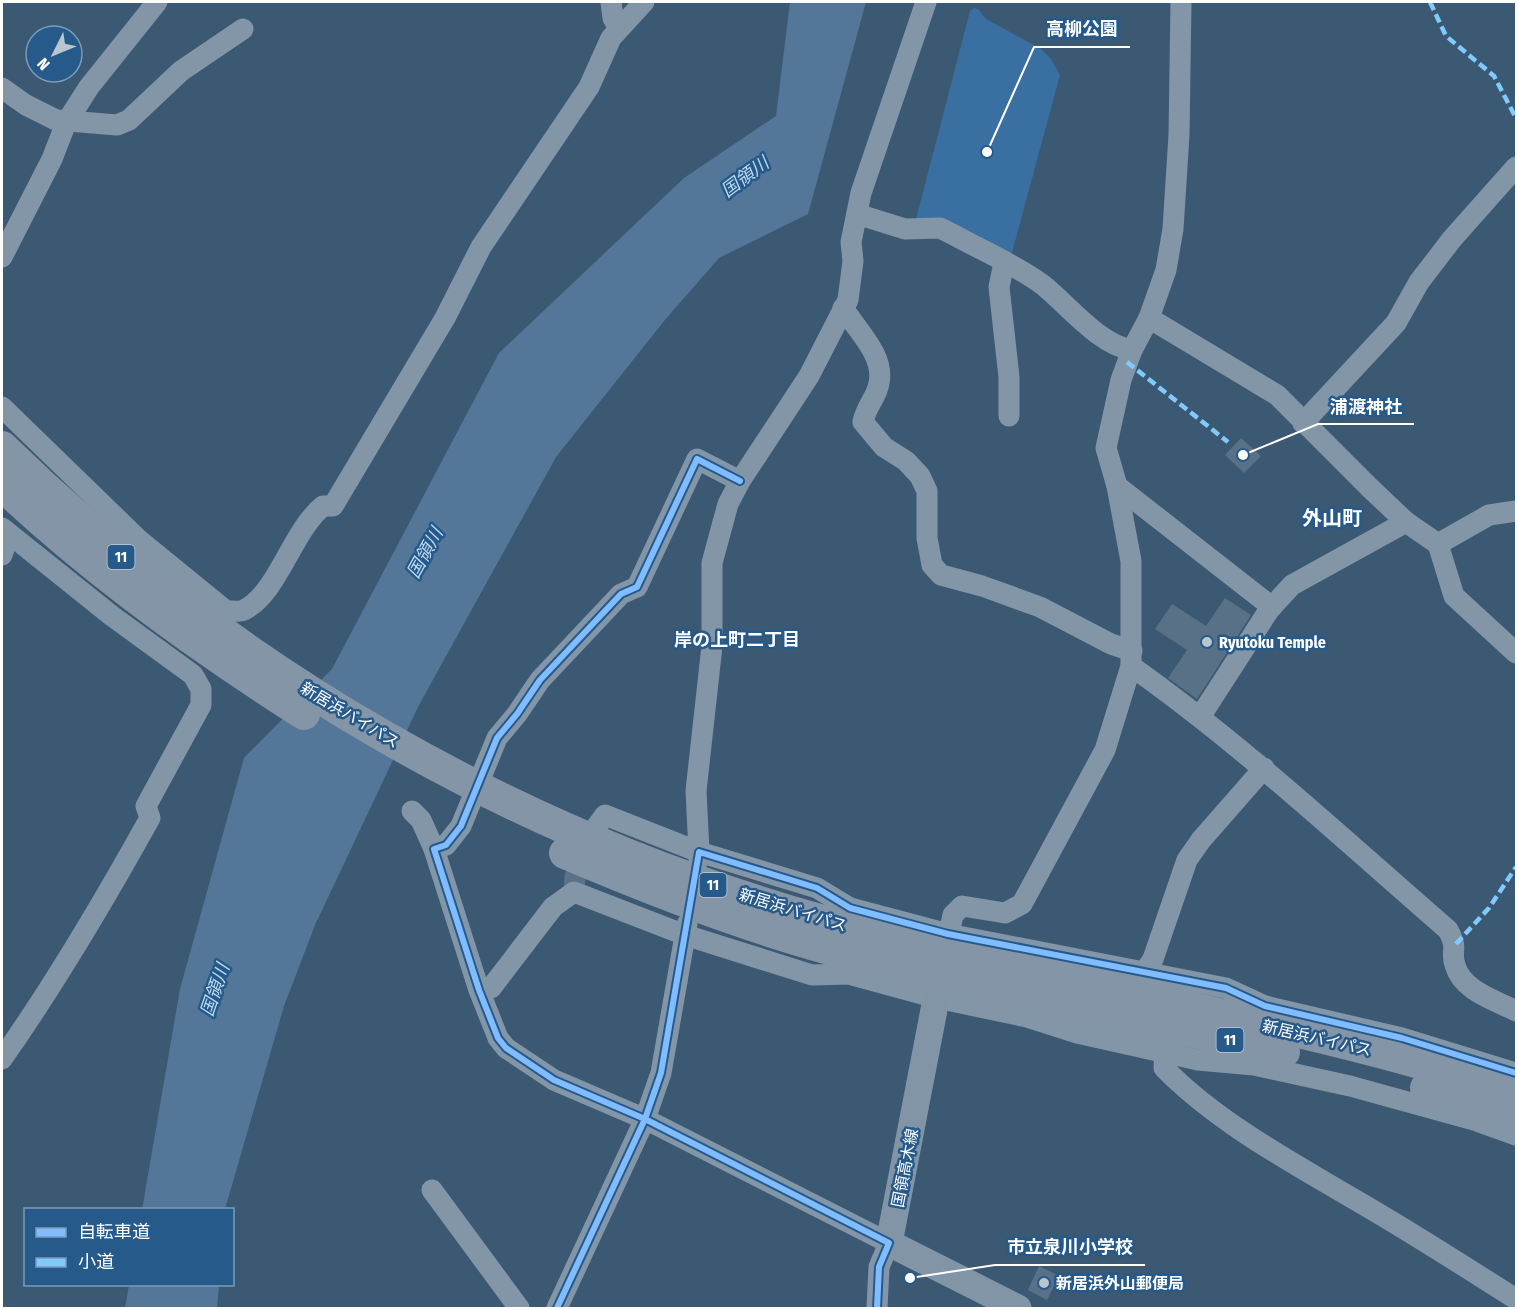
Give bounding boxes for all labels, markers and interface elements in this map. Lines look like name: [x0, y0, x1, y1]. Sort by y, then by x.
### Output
callout: 高柳公園: [1034, 11, 1130, 47]
text: 高柳公園: [1046, 18, 1118, 40]
north arrow: [24, 24, 84, 84]
text: N: [33, 54, 54, 74]
water label: 国領川: [717, 151, 775, 202]
callout: 浦渡神社: [1318, 388, 1414, 424]
text: 浦渡神社: [1330, 396, 1402, 418]
district label: 外山町: [1302, 506, 1362, 530]
water label: 国領川: [402, 522, 449, 582]
road number: 11: [108, 545, 134, 569]
district label: 岸の上町二丁目: [674, 629, 800, 651]
place label: Ryutoku Temple: [1219, 633, 1326, 652]
marker: Ryutoku Temple: [1200, 635, 1214, 649]
street label: 新居浜バイパス: [297, 678, 403, 752]
road number: 11: [700, 873, 726, 897]
street label: 新居浜バイパス: [737, 885, 849, 935]
water label: 国領川: [196, 959, 235, 1019]
street label: 新居浜バイパス: [1260, 1016, 1374, 1060]
road number: 11: [1216, 1028, 1244, 1052]
street label: 国領高木線: [888, 1127, 922, 1209]
legend: [24, 1208, 234, 1286]
text: 自転車道: [78, 1221, 150, 1243]
callout: 市立泉川小学校: [995, 1229, 1145, 1265]
text: 市立泉川小学校: [1007, 1236, 1133, 1258]
text: 小道: [78, 1251, 114, 1273]
place label: 新居浜外山郵便局: [1056, 1274, 1184, 1293]
marker: 新居浜外山郵便局: [1037, 1276, 1051, 1290]

